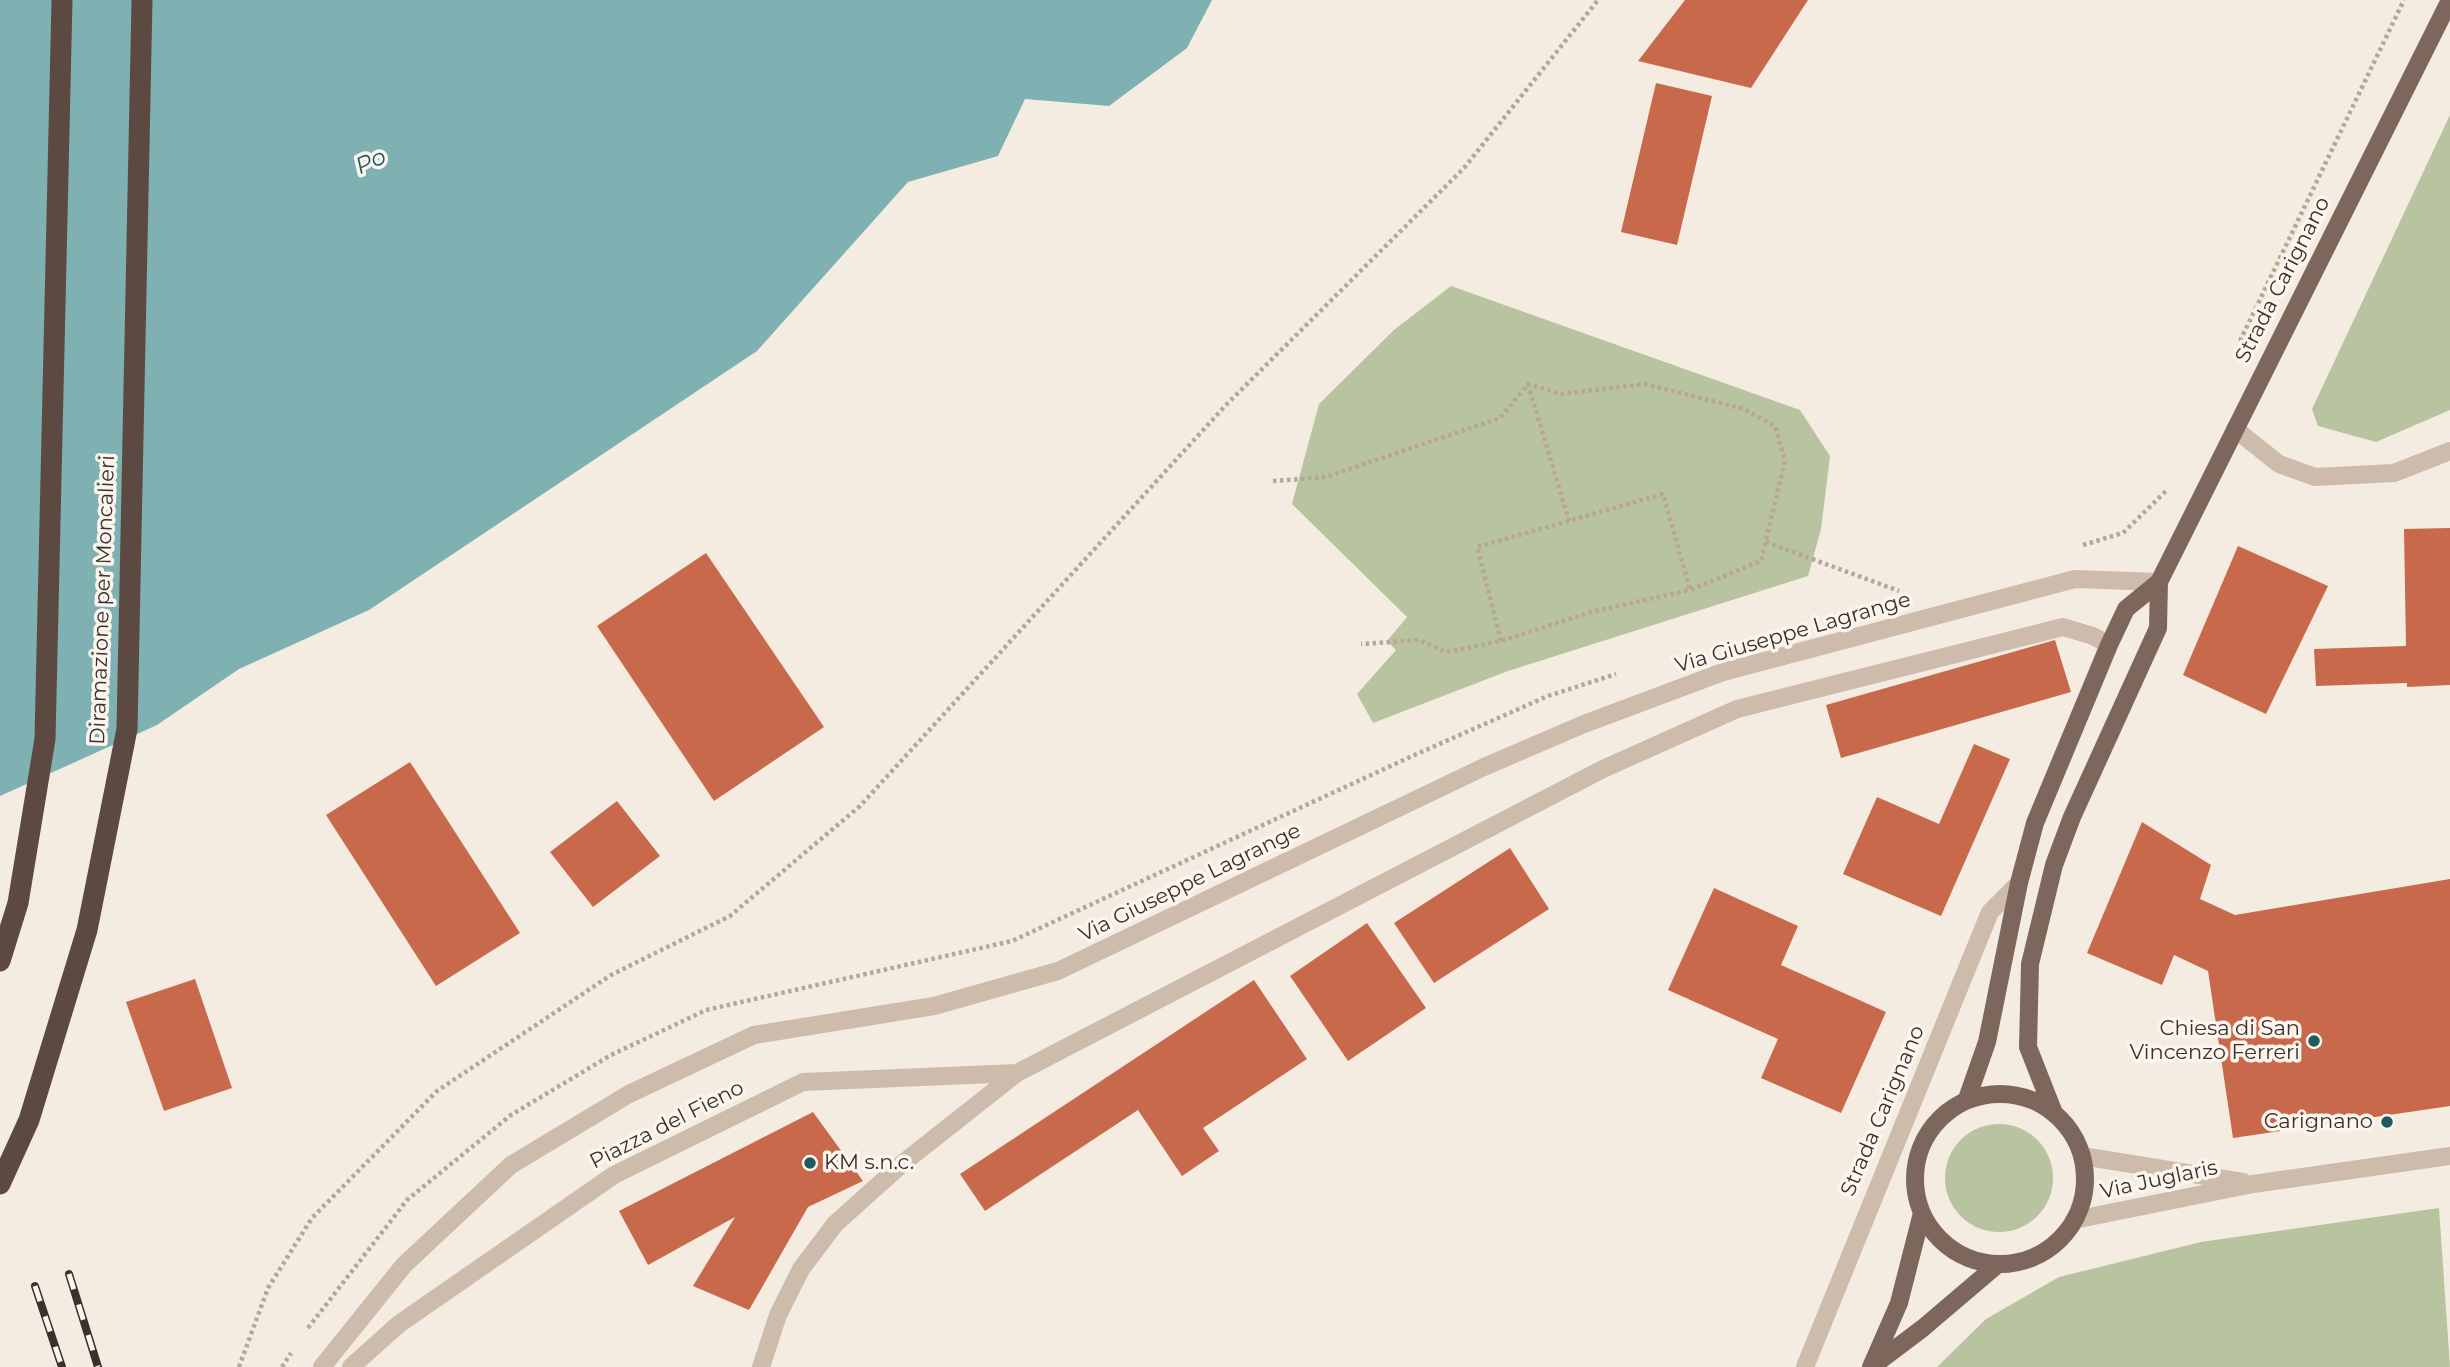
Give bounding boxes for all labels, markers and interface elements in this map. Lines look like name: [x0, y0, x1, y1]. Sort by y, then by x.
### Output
water label: Po: [351, 143, 391, 181]
street label: Strada Carignano: [2230, 193, 2336, 367]
street label: Diramazione per Moncalieri: [85, 455, 121, 745]
street label: Via Giuseppe Lagrange: [1672, 587, 1914, 679]
street label: Via Giuseppe Lagrange: [1075, 818, 1305, 948]
place label: Chiesa di San Vincenzo Ferreri: [2130, 1016, 2300, 1066]
street label: Strada Carignano: [1836, 1022, 1930, 1200]
marker: Chiesa di San Vincenzo Ferreri: [2306, 1033, 2322, 1049]
street label: Piazza del Fieno: [586, 1075, 748, 1175]
place label: Carignano: [2264, 1109, 2373, 1135]
marker: Carignano: [2379, 1114, 2395, 1130]
place label: KM s.n.c.: [824, 1150, 914, 1176]
marker: KM s.n.c.: [802, 1155, 818, 1171]
street label: Via Juglaris: [2098, 1155, 2220, 1205]

